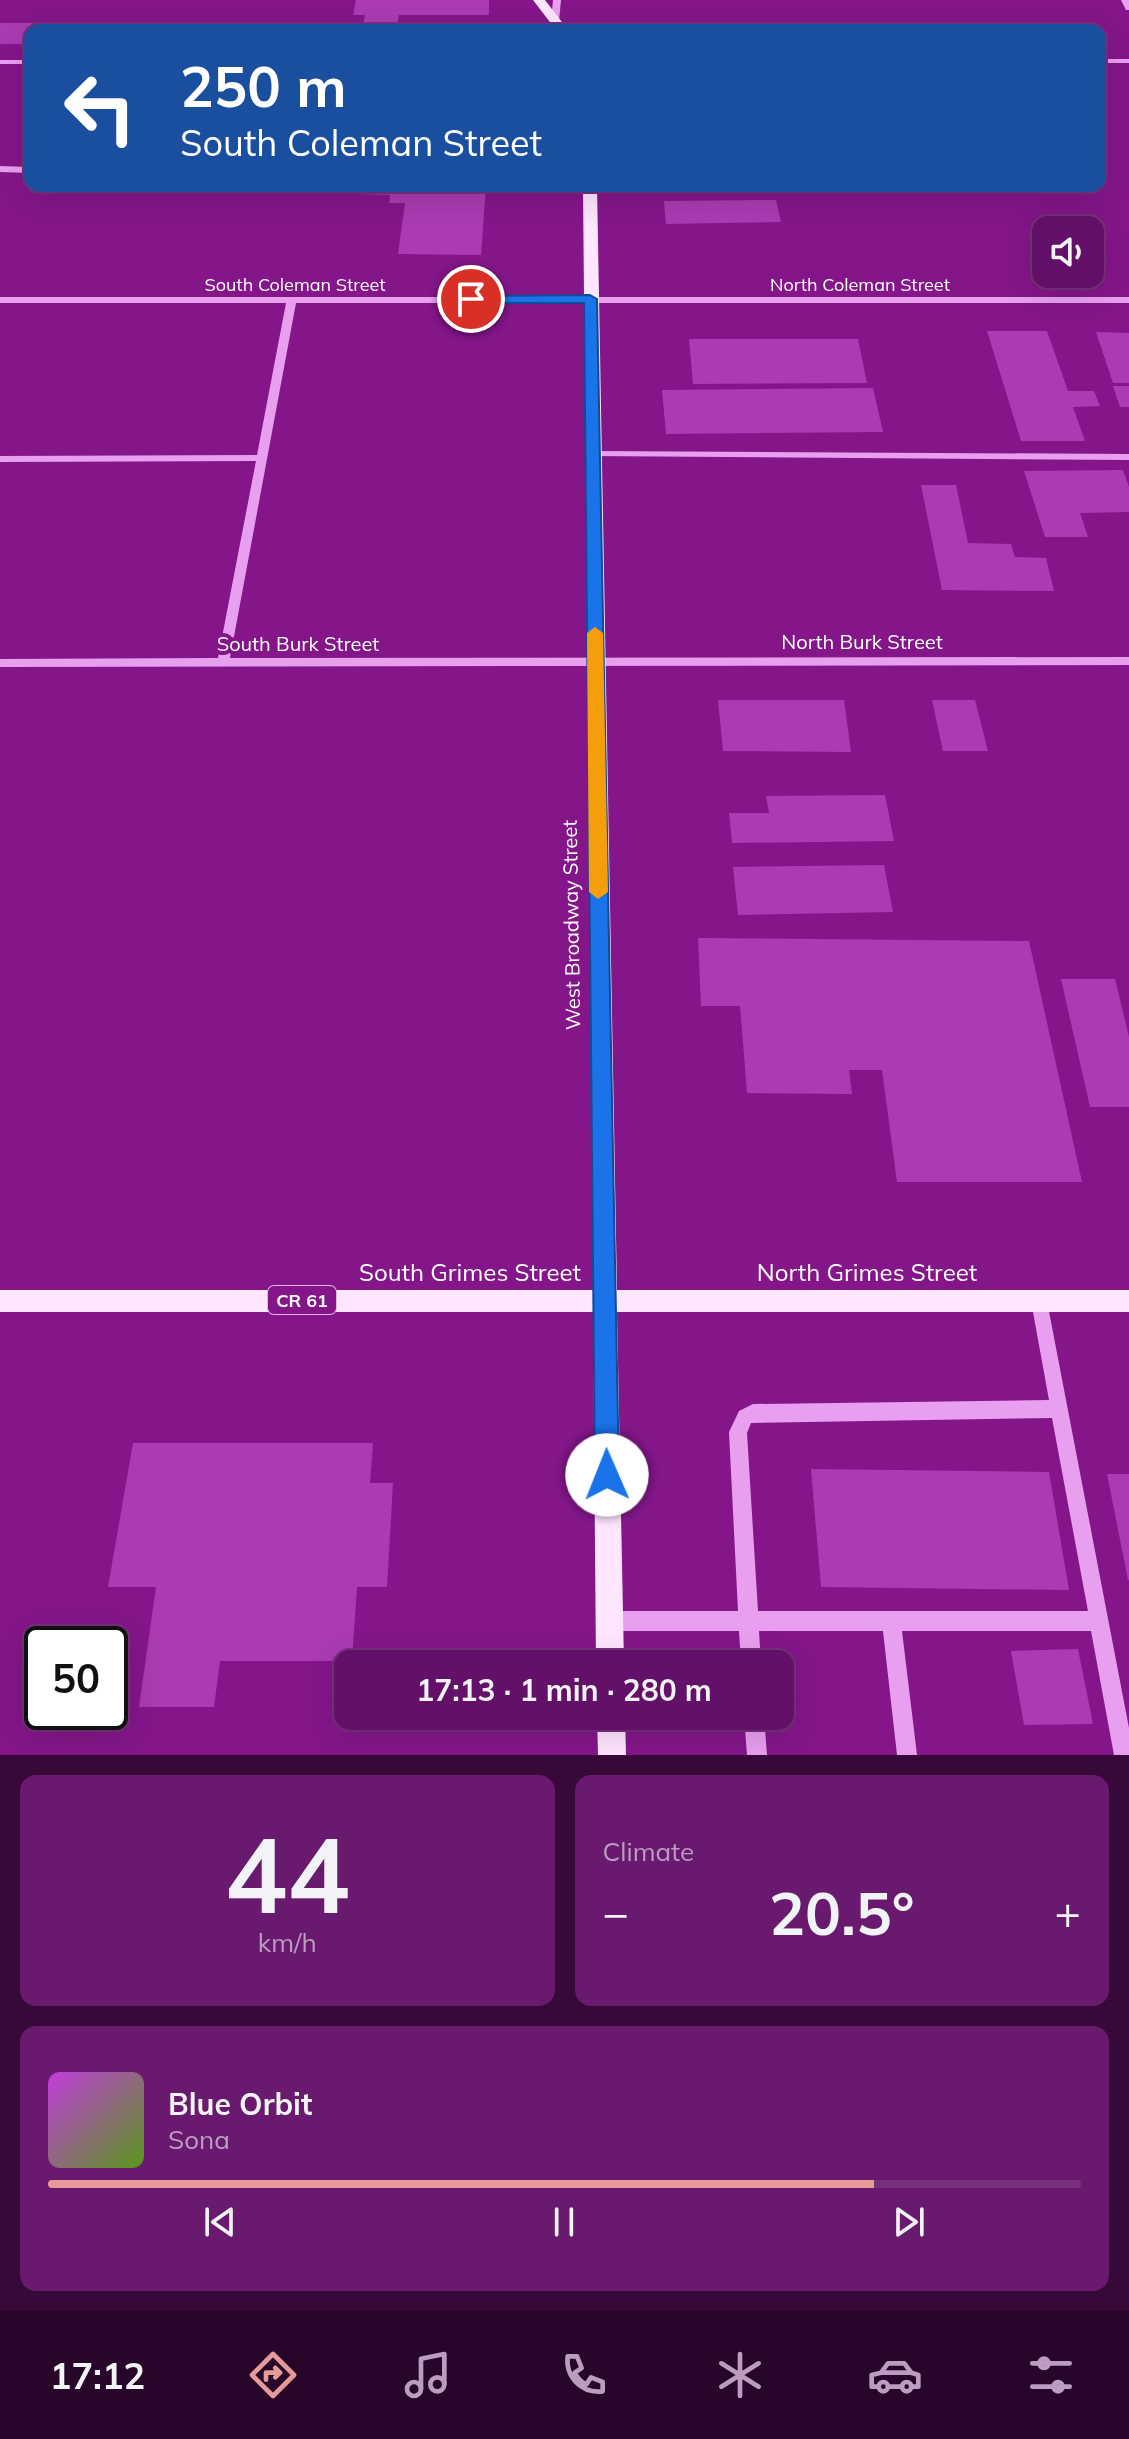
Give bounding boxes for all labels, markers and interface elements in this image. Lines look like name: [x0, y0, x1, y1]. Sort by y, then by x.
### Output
text: 250 m: [180, 51, 347, 121]
icon: left: [48, 56, 152, 160]
text: South Coleman Street: [180, 120, 542, 165]
map controls: [1032, 216, 1104, 288]
button: sound: [1032, 216, 1104, 288]
pin: [437, 265, 505, 333]
street label: South Coleman Street: [204, 273, 386, 296]
street label: North Coleman Street: [770, 273, 950, 296]
icon: arrive: [449, 277, 493, 321]
street label: North Burk Street: [781, 629, 943, 654]
street label: South Burk Street: [217, 631, 379, 656]
street label: West Broadway Street: [557, 820, 585, 1030]
street label: South Grimes Street: [359, 1257, 581, 1287]
street label: North Grimes Street: [757, 1257, 977, 1287]
road number: CR 61: [268, 1286, 336, 1314]
position arrow: [565, 1433, 649, 1517]
speed limit sign: 50: [24, 1626, 128, 1730]
text: 17:13 · 1 min · 280 m: [416, 1671, 712, 1709]
text: 44: [225, 1808, 350, 1939]
text: Climate: [603, 1835, 694, 1868]
text: 20.5°: [769, 1875, 915, 1950]
text: −: [603, 1885, 629, 1940]
text: +: [1055, 1885, 1081, 1940]
text: km/h: [258, 1926, 317, 1959]
text: Blue Orbit: [168, 2085, 312, 2123]
text: Sona: [168, 2123, 230, 2156]
icon: previous: [198, 2200, 242, 2244]
icon: pause: [542, 2200, 586, 2244]
icon: next: [887, 2200, 931, 2244]
icon: directions: [245, 2347, 301, 2403]
icon: music: [400, 2347, 456, 2403]
icon: phone: [556, 2347, 612, 2403]
icon: climate: [712, 2347, 768, 2403]
icon: car: [867, 2347, 923, 2403]
icon: filters: [1023, 2347, 1079, 2403]
text: 17:12: [50, 2353, 145, 2398]

